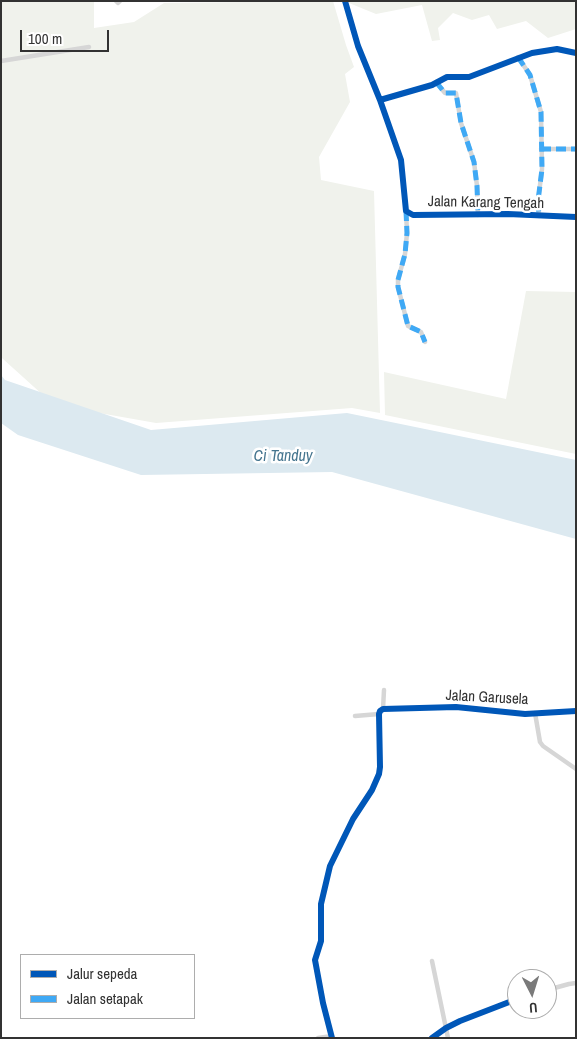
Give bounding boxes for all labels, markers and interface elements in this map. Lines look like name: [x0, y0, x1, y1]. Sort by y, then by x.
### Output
scale bar: [22, 20, 111, 52]
text: 100 m: [28, 28, 62, 49]
street label: Jalan Karang Tengah: [428, 193, 544, 213]
water label: Ci Tanduy: [254, 447, 312, 467]
street label: Jalan Garusela: [445, 687, 529, 709]
legend: [20, 954, 195, 1019]
text: Jalur sepeda: [67, 963, 137, 984]
north arrow: [507, 969, 557, 1019]
text: Jalan setapak: [67, 988, 143, 1009]
text: U: [528, 999, 538, 1017]

